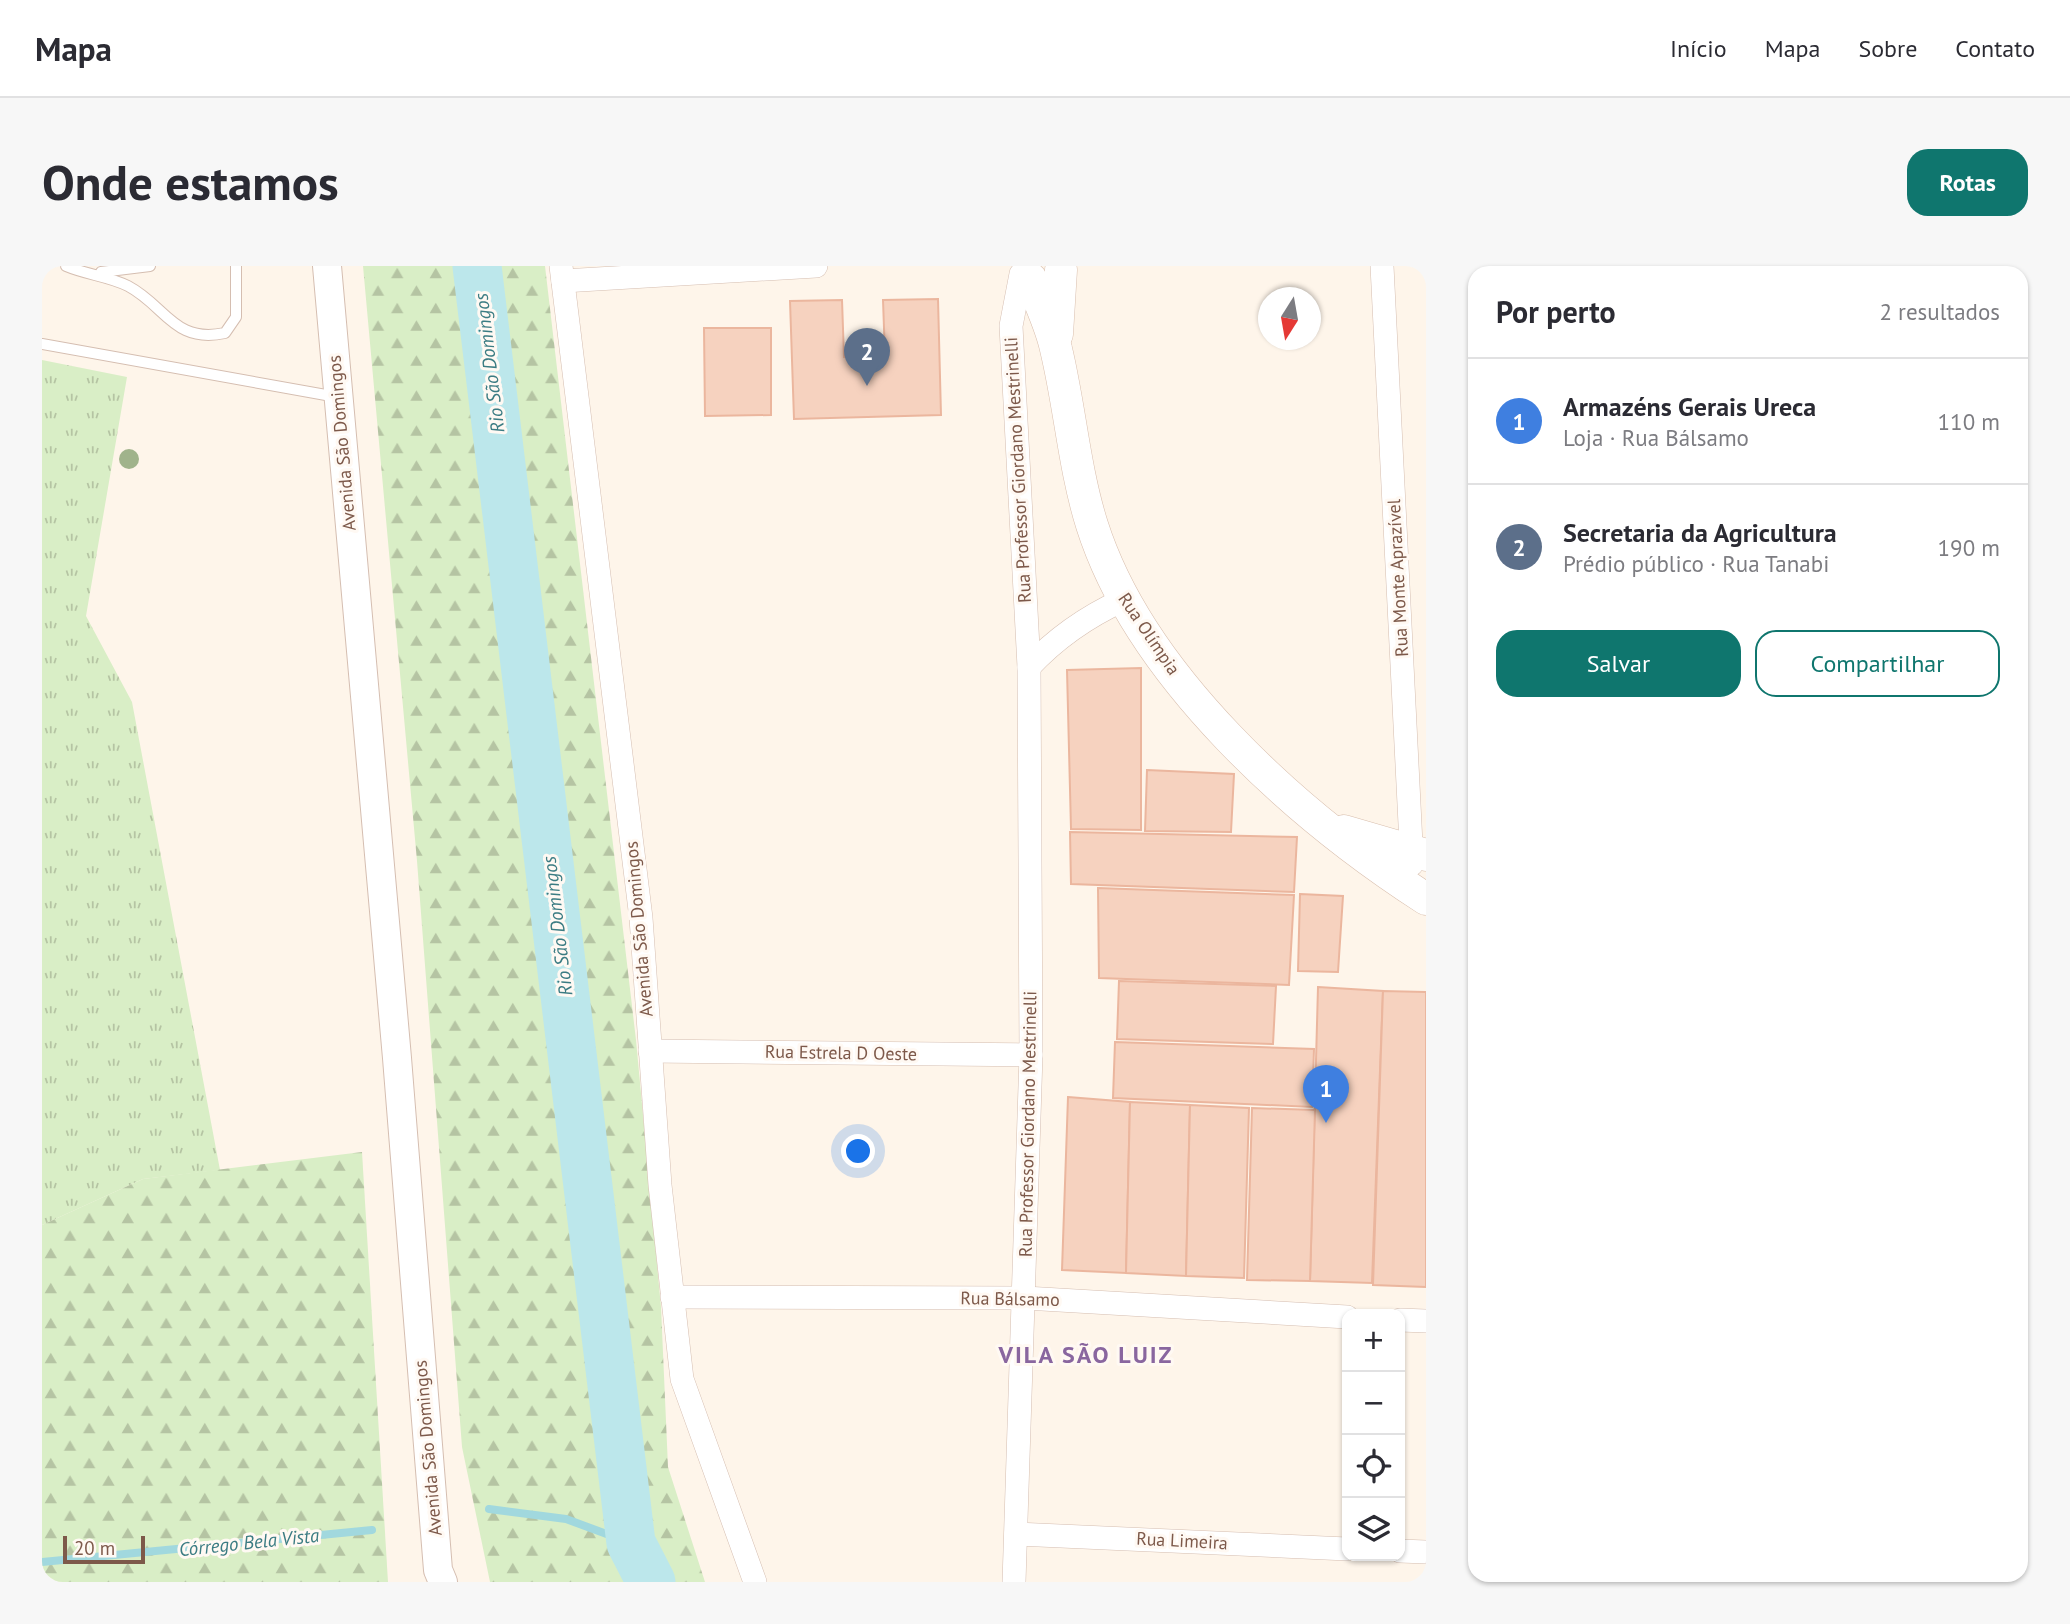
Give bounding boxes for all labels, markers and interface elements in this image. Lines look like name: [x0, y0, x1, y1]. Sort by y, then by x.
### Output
text: Mapa: [35, 27, 112, 70]
text: Início: [1670, 33, 1727, 64]
text: Mapa: [1765, 33, 1820, 64]
text: Sobre: [1858, 33, 1917, 64]
text: Contato: [1955, 33, 2035, 64]
button: Rotas: [1907, 149, 2028, 216]
text: Onde estamos: [42, 150, 339, 214]
north arrow: [1258, 287, 1321, 350]
water label: Rio São Domingos: [468, 291, 509, 434]
text: Por perto: [1496, 292, 1616, 331]
text: 2 resultados: [1879, 297, 2000, 326]
pin: 2: [844, 328, 890, 386]
street label: Rua Professor Giordano Mestrinelli: [999, 336, 1036, 604]
street label: Avenida São Domingos: [322, 354, 361, 532]
text: Armazéns Gerais Ureca: [1563, 390, 1816, 423]
text: 1: [1512, 407, 1526, 436]
text: 110 m: [1938, 407, 2000, 436]
text: Loja · Rua Bálsamo: [1563, 423, 1749, 452]
street label: Rua Monte Aprazível: [1382, 498, 1413, 658]
text: Secretaria da Agricultura: [1563, 516, 1837, 549]
text: 2: [1512, 533, 1526, 562]
text: 190 m: [1938, 533, 2000, 562]
text: Prédio público · Rua Tanabi: [1563, 549, 1829, 578]
street label: Rua Olímpia: [1113, 588, 1185, 679]
button: Salvar: [1496, 630, 1741, 697]
button: Compartilhar: [1755, 630, 2000, 697]
street label: Avenida São Domingos: [619, 840, 658, 1018]
water label: Rio São Domingos: [536, 854, 577, 997]
street label: Rua Professor Giordano Mestrinelli: [1014, 991, 1041, 1257]
street label: Rua Estrela D Oeste: [765, 1040, 917, 1065]
pin: 1: [1303, 1065, 1349, 1123]
your location: [841, 1134, 875, 1168]
street label: Rua Bálsamo: [960, 1286, 1060, 1311]
map controls: [1342, 1309, 1405, 1561]
button: +: [1342, 1309, 1405, 1372]
district label: VILA SÃO LUIZ: [998, 1339, 1173, 1370]
street label: Avenida São Domingos: [408, 1359, 447, 1537]
button: −: [1342, 1372, 1405, 1435]
button: locate: [1342, 1435, 1405, 1498]
button: layers: [1342, 1498, 1405, 1561]
water label: Córrego Bela Vista: [178, 1523, 321, 1561]
street label: Rua Limeira: [1136, 1527, 1228, 1554]
scale bar: [63, 1533, 145, 1565]
text: 20 m: [74, 1536, 115, 1560]

